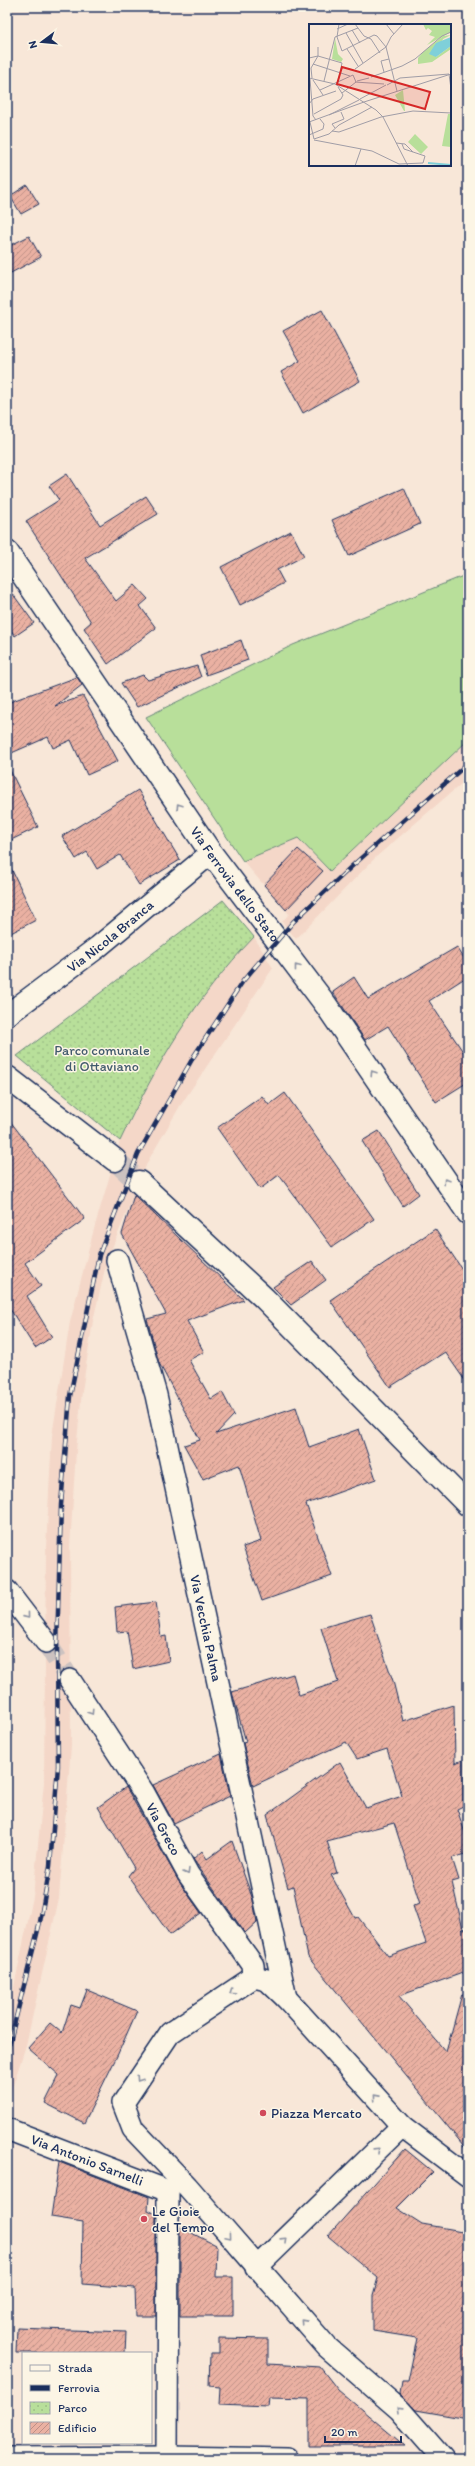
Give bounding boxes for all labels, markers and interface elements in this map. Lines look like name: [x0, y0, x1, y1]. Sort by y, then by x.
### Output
north arrow: [22, 22, 62, 62]
inset map: [309, 24, 451, 166]
text: N: [26, 39, 40, 50]
one-way arrow: [176, 803, 184, 810]
street label: Via Ferrovia dello Stato: [187, 823, 284, 945]
street label: Via Nicola Branca: [64, 896, 157, 976]
one-way arrow: [295, 965, 302, 972]
park label: Parco comunale di Ottaviano: [54, 1042, 150, 1075]
one-way arrow: [371, 1071, 378, 1078]
one-way arrow: [444, 1178, 451, 1185]
street label: Via Vecchia Palma: [186, 1573, 226, 1684]
one-way arrow: [22, 1612, 29, 1619]
one-way arrow: [87, 1708, 94, 1715]
street label: Via Greco: [142, 1800, 185, 1858]
one-way arrow: [183, 1868, 190, 1875]
one-way arrow: [229, 1987, 236, 1995]
one-way arrow: [137, 2075, 144, 2082]
one-way arrow: [373, 2094, 381, 2102]
place label: Piazza Mercato: [271, 2105, 362, 2122]
marker: Piazza Mercato: [258, 2108, 268, 2118]
street label: Via Antonio Sarnelli: [28, 2131, 146, 2189]
one-way arrow: [372, 2147, 380, 2155]
place label: Le Gioie del Tempo: [152, 2203, 214, 2236]
marker: Le Gioie del Tempo: [139, 2214, 149, 2224]
one-way arrow: [225, 2231, 232, 2239]
one-way arrow: [279, 2238, 287, 2245]
one-way arrow: [301, 2318, 308, 2326]
legend: [22, 2352, 152, 2444]
text: Strada: [58, 2361, 93, 2375]
text: Ferrovia: [58, 2381, 100, 2395]
text: Parco: [58, 2401, 87, 2415]
one-way arrow: [396, 2407, 403, 2414]
scale bar: [325, 2418, 401, 2444]
text: Edificio: [58, 2421, 97, 2435]
text: 20 m: [331, 2425, 358, 2439]

